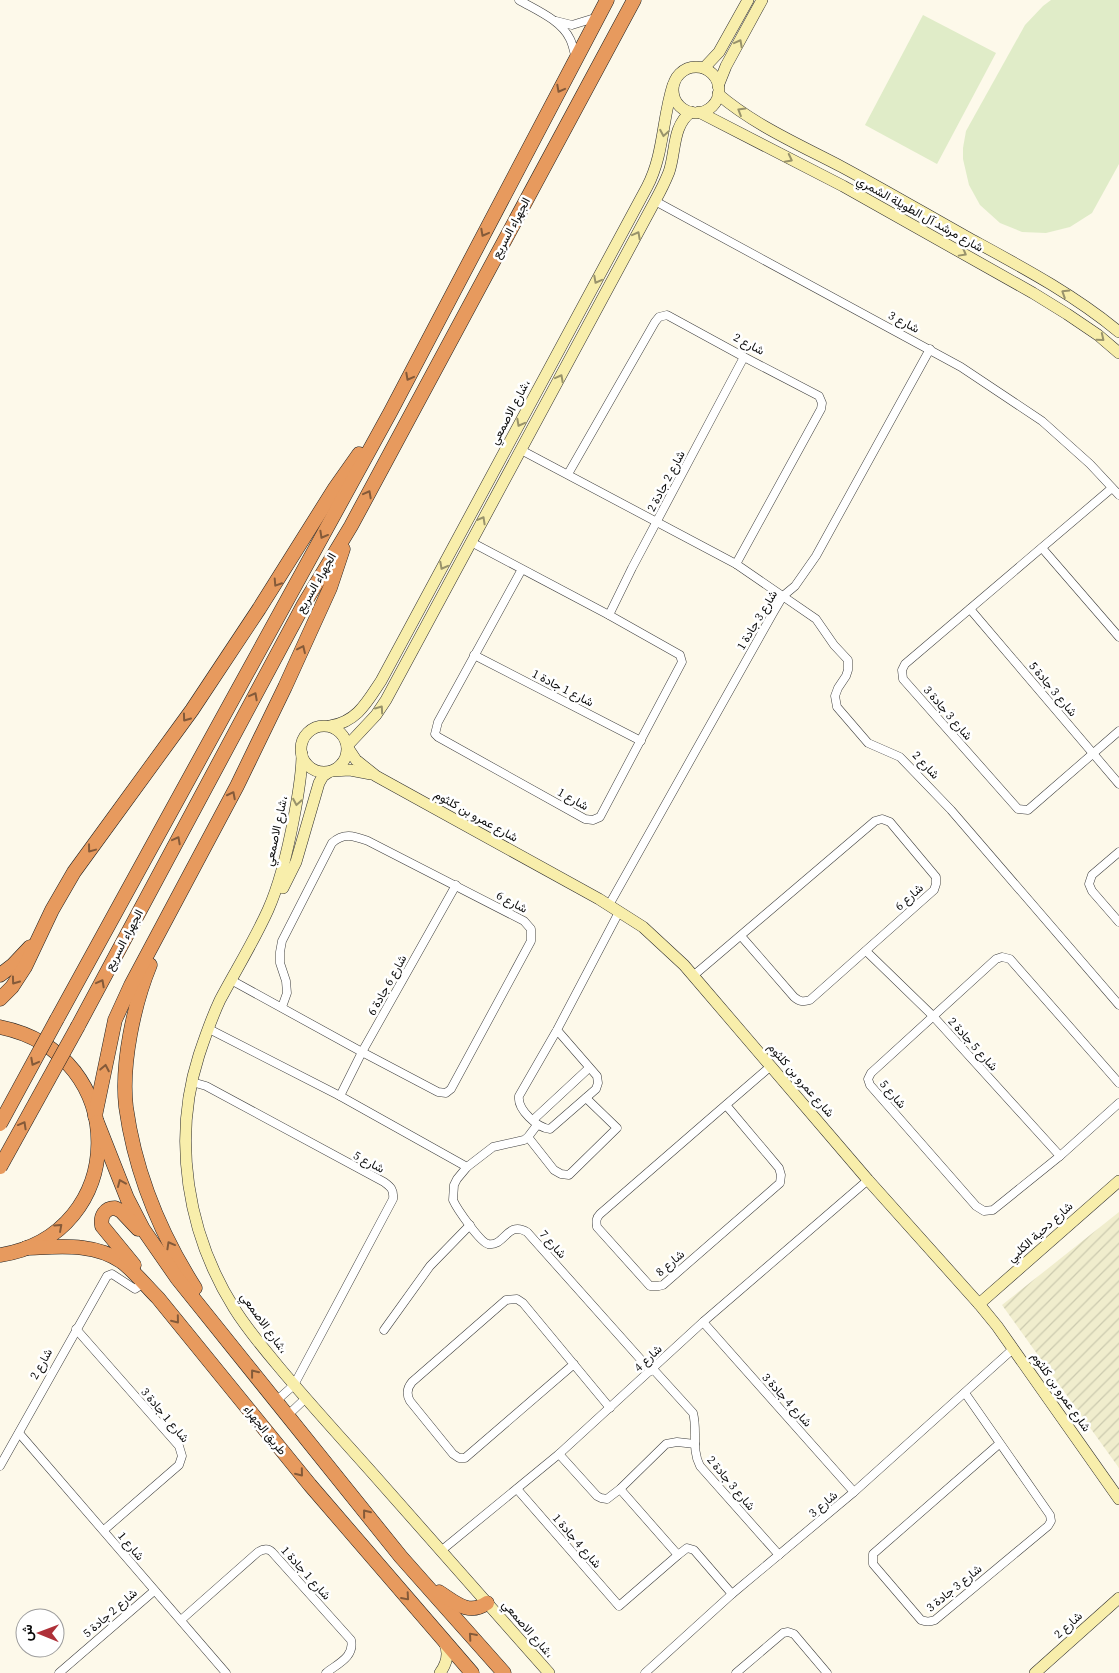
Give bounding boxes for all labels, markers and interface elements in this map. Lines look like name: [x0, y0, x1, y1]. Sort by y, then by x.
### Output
one-way arrow: [733, 39, 743, 48]
one-way arrow: [556, 84, 566, 93]
one-way arrow: [737, 108, 746, 118]
one-way arrow: [659, 128, 669, 137]
one-way arrow: [784, 153, 793, 163]
street label: شارع مرشد آل الطويلة الشمري: [853, 173, 986, 257]
street label: الجهراء السريع: [488, 195, 535, 262]
one-way arrow: [480, 228, 490, 237]
one-way arrow: [631, 231, 641, 240]
one-way arrow: [957, 247, 966, 257]
one-way arrow: [593, 274, 603, 283]
one-way arrow: [1062, 290, 1071, 300]
street label: شارع 3: [885, 307, 922, 338]
street label: شارع 2: [730, 329, 767, 360]
one-way arrow: [1095, 332, 1105, 341]
one-way arrow: [405, 372, 415, 381]
one-way arrow: [554, 374, 564, 383]
street label: شارع الاصمعي،: [486, 377, 536, 448]
one-way arrow: [516, 418, 526, 427]
street label: شارع 2 جادة 2: [643, 448, 690, 515]
one-way arrow: [362, 490, 372, 499]
one-way arrow: [476, 517, 486, 526]
one-way arrow: [319, 530, 329, 539]
street label: الجهراء السريع: [292, 550, 341, 617]
one-way arrow: [439, 561, 449, 570]
one-way arrow: [274, 577, 283, 586]
street label: شارع 3 جادة 1: [733, 587, 782, 653]
one-way arrow: [296, 645, 307, 654]
street label: شارع 3 جادة 5: [1025, 658, 1081, 720]
street label: شارع 1 جادة 1: [529, 666, 597, 711]
street label: شارع 3 جادة 3: [919, 682, 976, 744]
one-way arrow: [248, 693, 258, 702]
one-way arrow: [374, 705, 383, 715]
one-way arrow: [184, 712, 192, 721]
street label: شارع 2: [908, 747, 943, 783]
street label: شارع 1: [554, 784, 591, 815]
street label: شارع عمرو بن كلثوم: [431, 786, 521, 847]
one-way arrow: [226, 791, 236, 800]
street label: شارع الاصمعي،: [261, 794, 293, 868]
one-way arrow: [292, 798, 302, 806]
one-way arrow: [171, 836, 181, 845]
one-way arrow: [88, 843, 97, 853]
street label: شارع 6: [891, 880, 927, 915]
street label: شارع 6: [493, 887, 530, 918]
street label: الجهراء السريع: [101, 907, 148, 974]
street label: شارع 6 جادة 6: [364, 952, 411, 1019]
one-way arrow: [12, 975, 21, 985]
one-way arrow: [94, 979, 104, 988]
street label: شارع 5 جادة 2: [944, 1014, 1001, 1075]
street label: شارع عمرو بن كلثوم: [764, 1039, 838, 1121]
one-way arrow: [30, 1056, 40, 1065]
one-way arrow: [99, 1063, 109, 1072]
street label: شارع 5: [875, 1076, 910, 1112]
one-way arrow: [17, 1121, 27, 1130]
street label: شارع 5: [350, 1147, 387, 1178]
one-way arrow: [117, 1179, 128, 1188]
street label: شارع دحية الكلبي: [1004, 1198, 1078, 1267]
one-way arrow: [53, 1224, 62, 1233]
street label: شارع 7: [535, 1226, 570, 1262]
one-way arrow: [166, 1241, 176, 1250]
street label: شارع 8: [652, 1246, 688, 1280]
street label: شارع الاصمعي،: [235, 1289, 291, 1358]
one-way arrow: [170, 1314, 178, 1323]
street label: شارع 4: [630, 1341, 666, 1376]
street label: شارع 2: [26, 1346, 57, 1383]
street label: شارع عمرو بن كلثوم: [1027, 1349, 1094, 1435]
one-way arrow: [251, 1370, 259, 1379]
street label: شارع 4 جادة 3: [758, 1370, 815, 1431]
street label: شارع 1 جادة 3: [137, 1384, 193, 1446]
street label: طريق الجهراء: [240, 1402, 290, 1459]
street label: شارع 3 جادة 2: [703, 1452, 759, 1514]
one-way arrow: [295, 1468, 304, 1477]
street label: شارع 3: [805, 1487, 841, 1521]
one-way arrow: [363, 1510, 372, 1519]
street label: شارع 4 جادة 1: [548, 1510, 605, 1572]
street label: شارع 1: [114, 1528, 148, 1564]
street label: شارع 1 جادة 1: [277, 1543, 334, 1604]
street label: شارع 3 جادة 3: [923, 1561, 986, 1616]
street label: شارع 2 جادة 5: [79, 1585, 141, 1642]
one-way arrow: [400, 1591, 409, 1600]
street label: شارع الاصمعي،: [497, 1597, 557, 1662]
north arrow: [15, 1608, 65, 1658]
street label: شارع 2: [1050, 1608, 1086, 1643]
text: ش: [17, 1624, 37, 1641]
one-way arrow: [469, 1633, 478, 1642]

